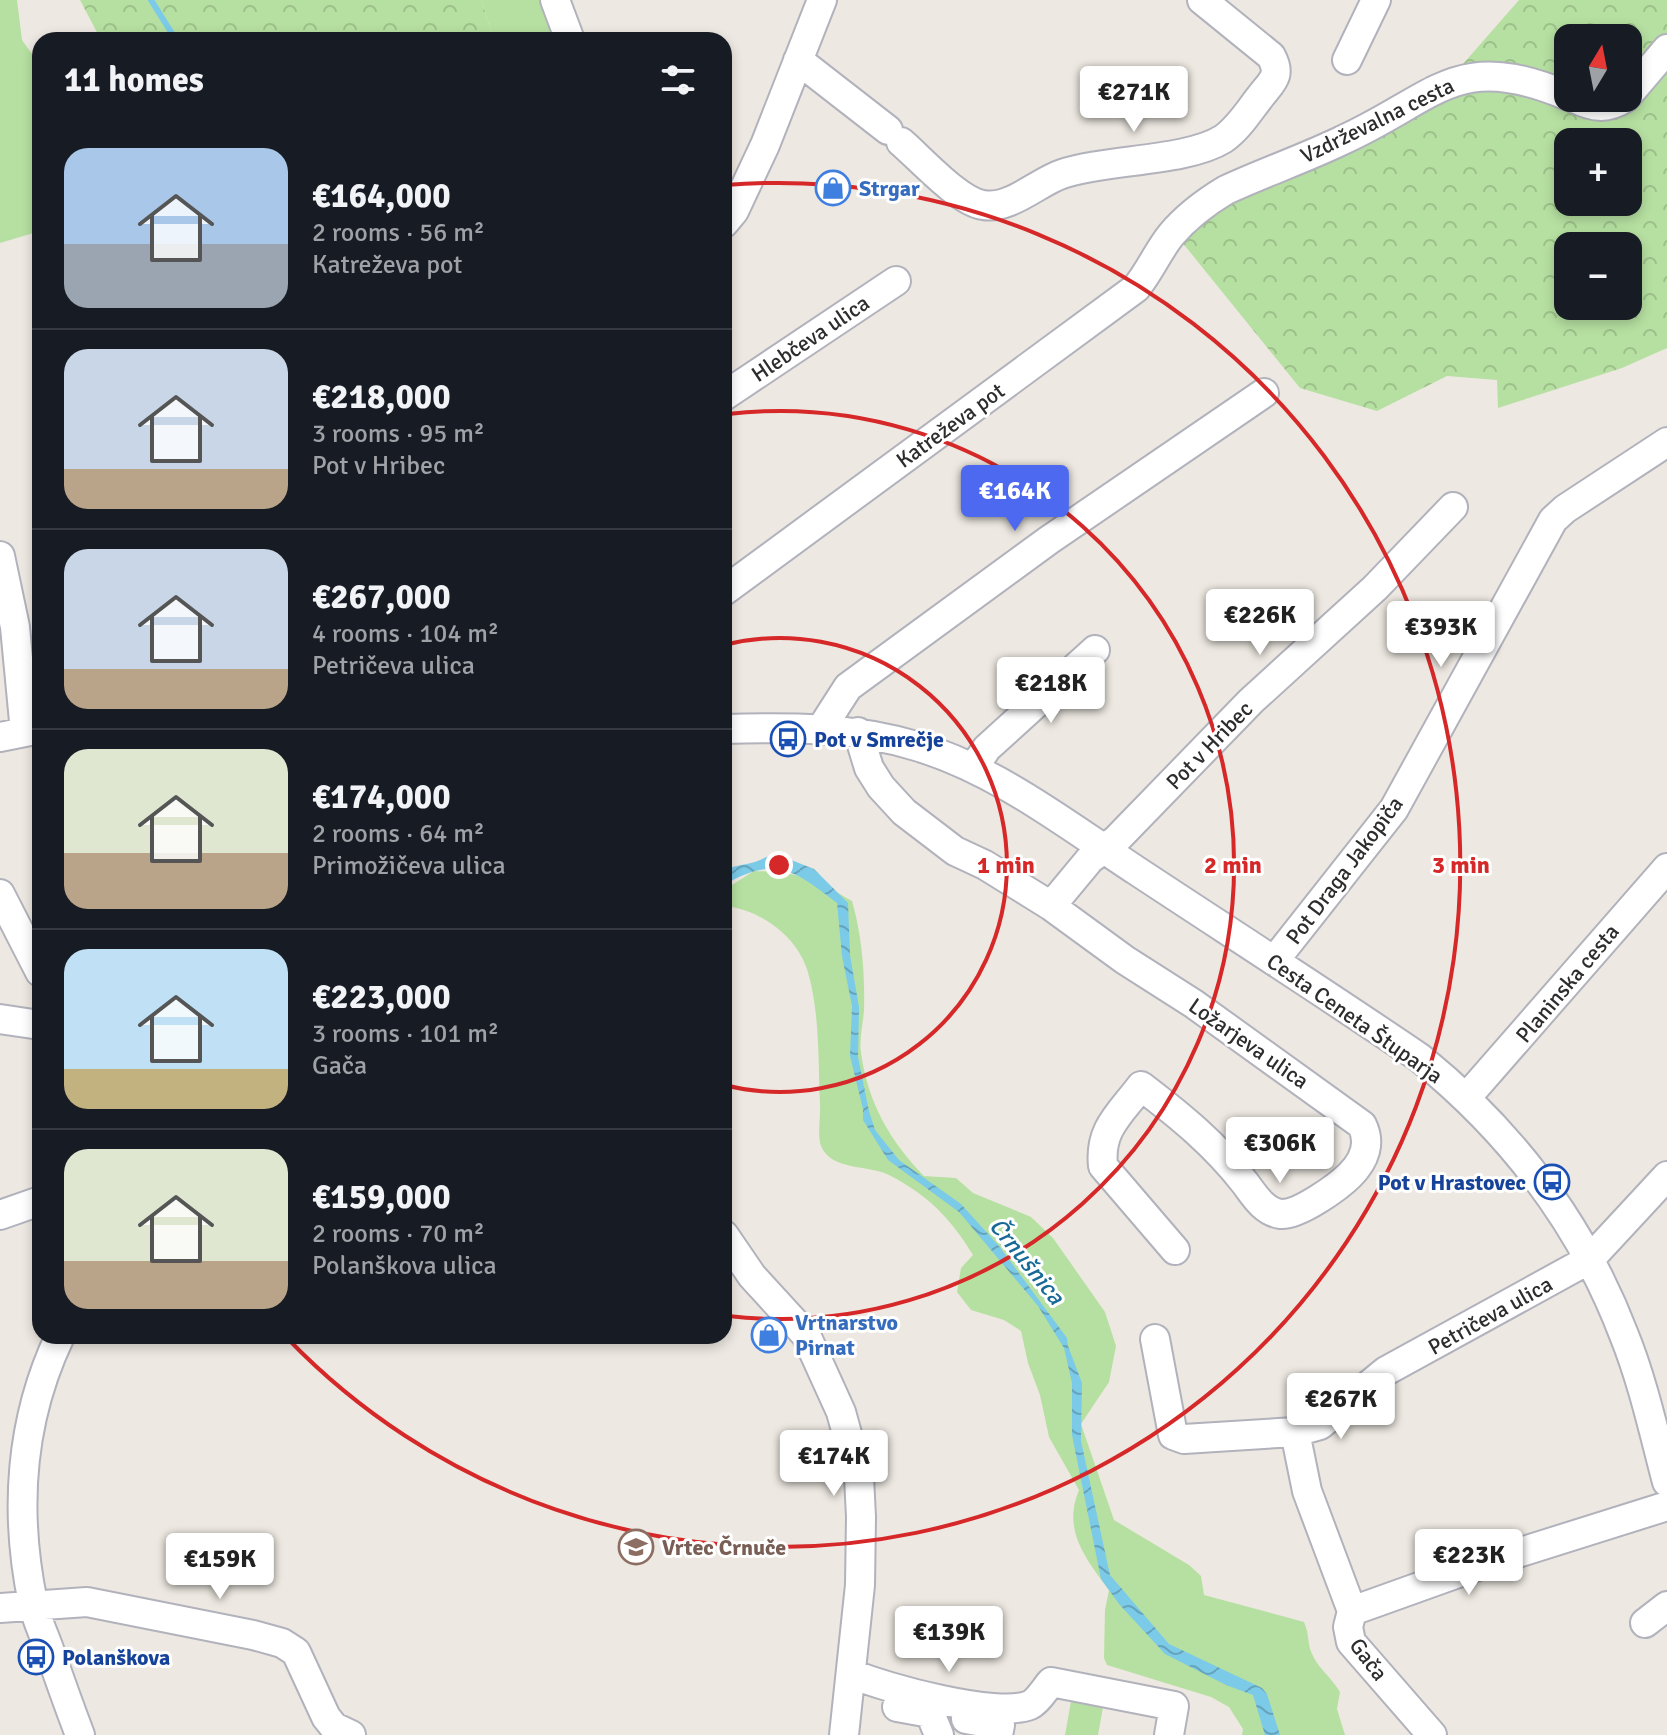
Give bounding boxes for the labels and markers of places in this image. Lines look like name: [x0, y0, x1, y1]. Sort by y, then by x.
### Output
pin: €271K: [1078, 66, 1190, 134]
shop icon: Strgar: [814, 169, 852, 207]
place label: Strgar: [859, 175, 920, 202]
pin: €164K: [959, 465, 1071, 533]
pin: €226K: [1204, 589, 1316, 657]
pin: €393K: [1385, 601, 1497, 669]
pin: €218K: [995, 657, 1107, 725]
bus stop icon: Pot v Smrečje: [769, 720, 807, 758]
place label: Pot v Smrečje: [814, 726, 944, 753]
centre of rings: [765, 851, 793, 879]
pin: €306K: [1224, 1117, 1336, 1185]
bus stop icon: Pot v Hrastovec: [1533, 1163, 1571, 1201]
place label: Pot v Hrastovec: [1378, 1169, 1526, 1196]
place label: Vrtnarstvo Pirnat: [795, 1309, 898, 1361]
shop icon: Vrtnarstvo Pirnat: [750, 1316, 788, 1354]
pin: €267K: [1285, 1373, 1397, 1441]
pin: €174K: [778, 1430, 890, 1498]
school or university icon: Vrtec Črnuče: [617, 1528, 655, 1566]
pin: €223K: [1413, 1529, 1525, 1597]
pin: €159K: [164, 1533, 276, 1601]
place label: Vrtec Črnuče: [662, 1534, 786, 1561]
pin: €139K: [893, 1606, 1005, 1674]
bus stop icon: Polanškova: [17, 1638, 55, 1676]
place label: Polanškova: [62, 1644, 170, 1671]

